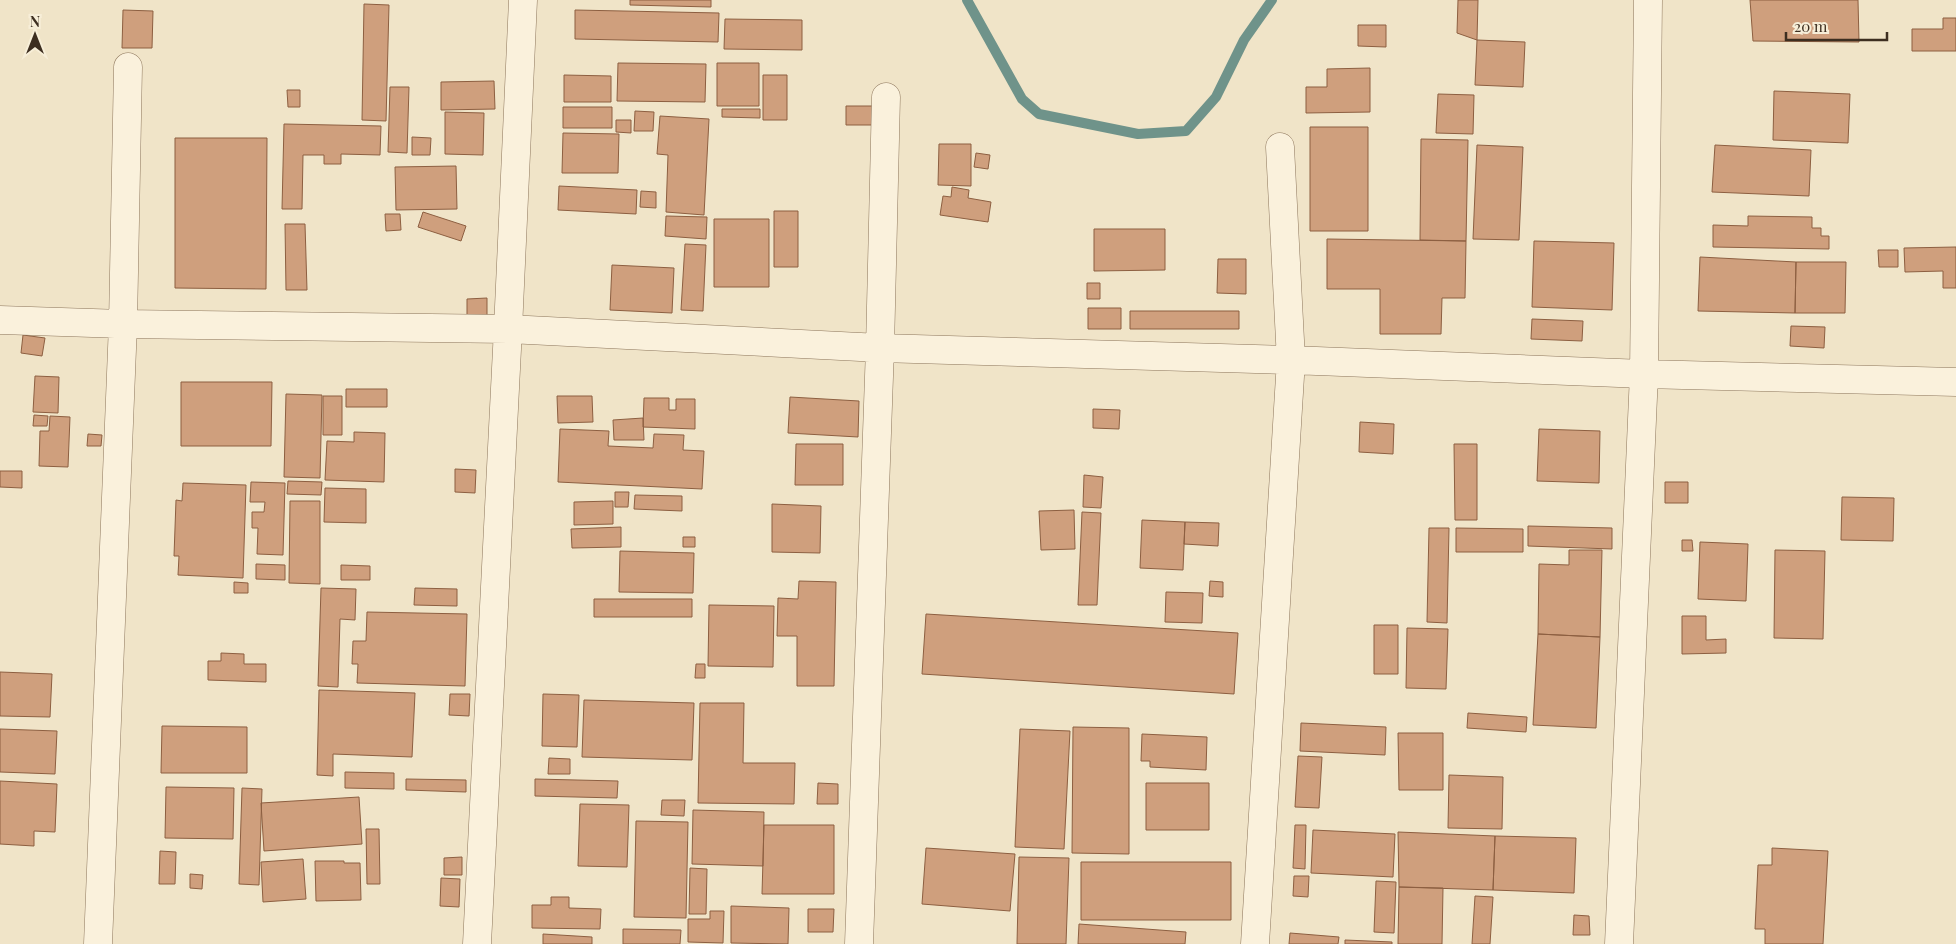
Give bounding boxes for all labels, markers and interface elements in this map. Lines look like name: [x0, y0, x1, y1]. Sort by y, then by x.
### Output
north arrow: [10, 10, 60, 60]
scale bar: [1786, 10, 1887, 42]
text: N: [30, 12, 40, 31]
text: 20 m: [1794, 16, 1828, 36]

